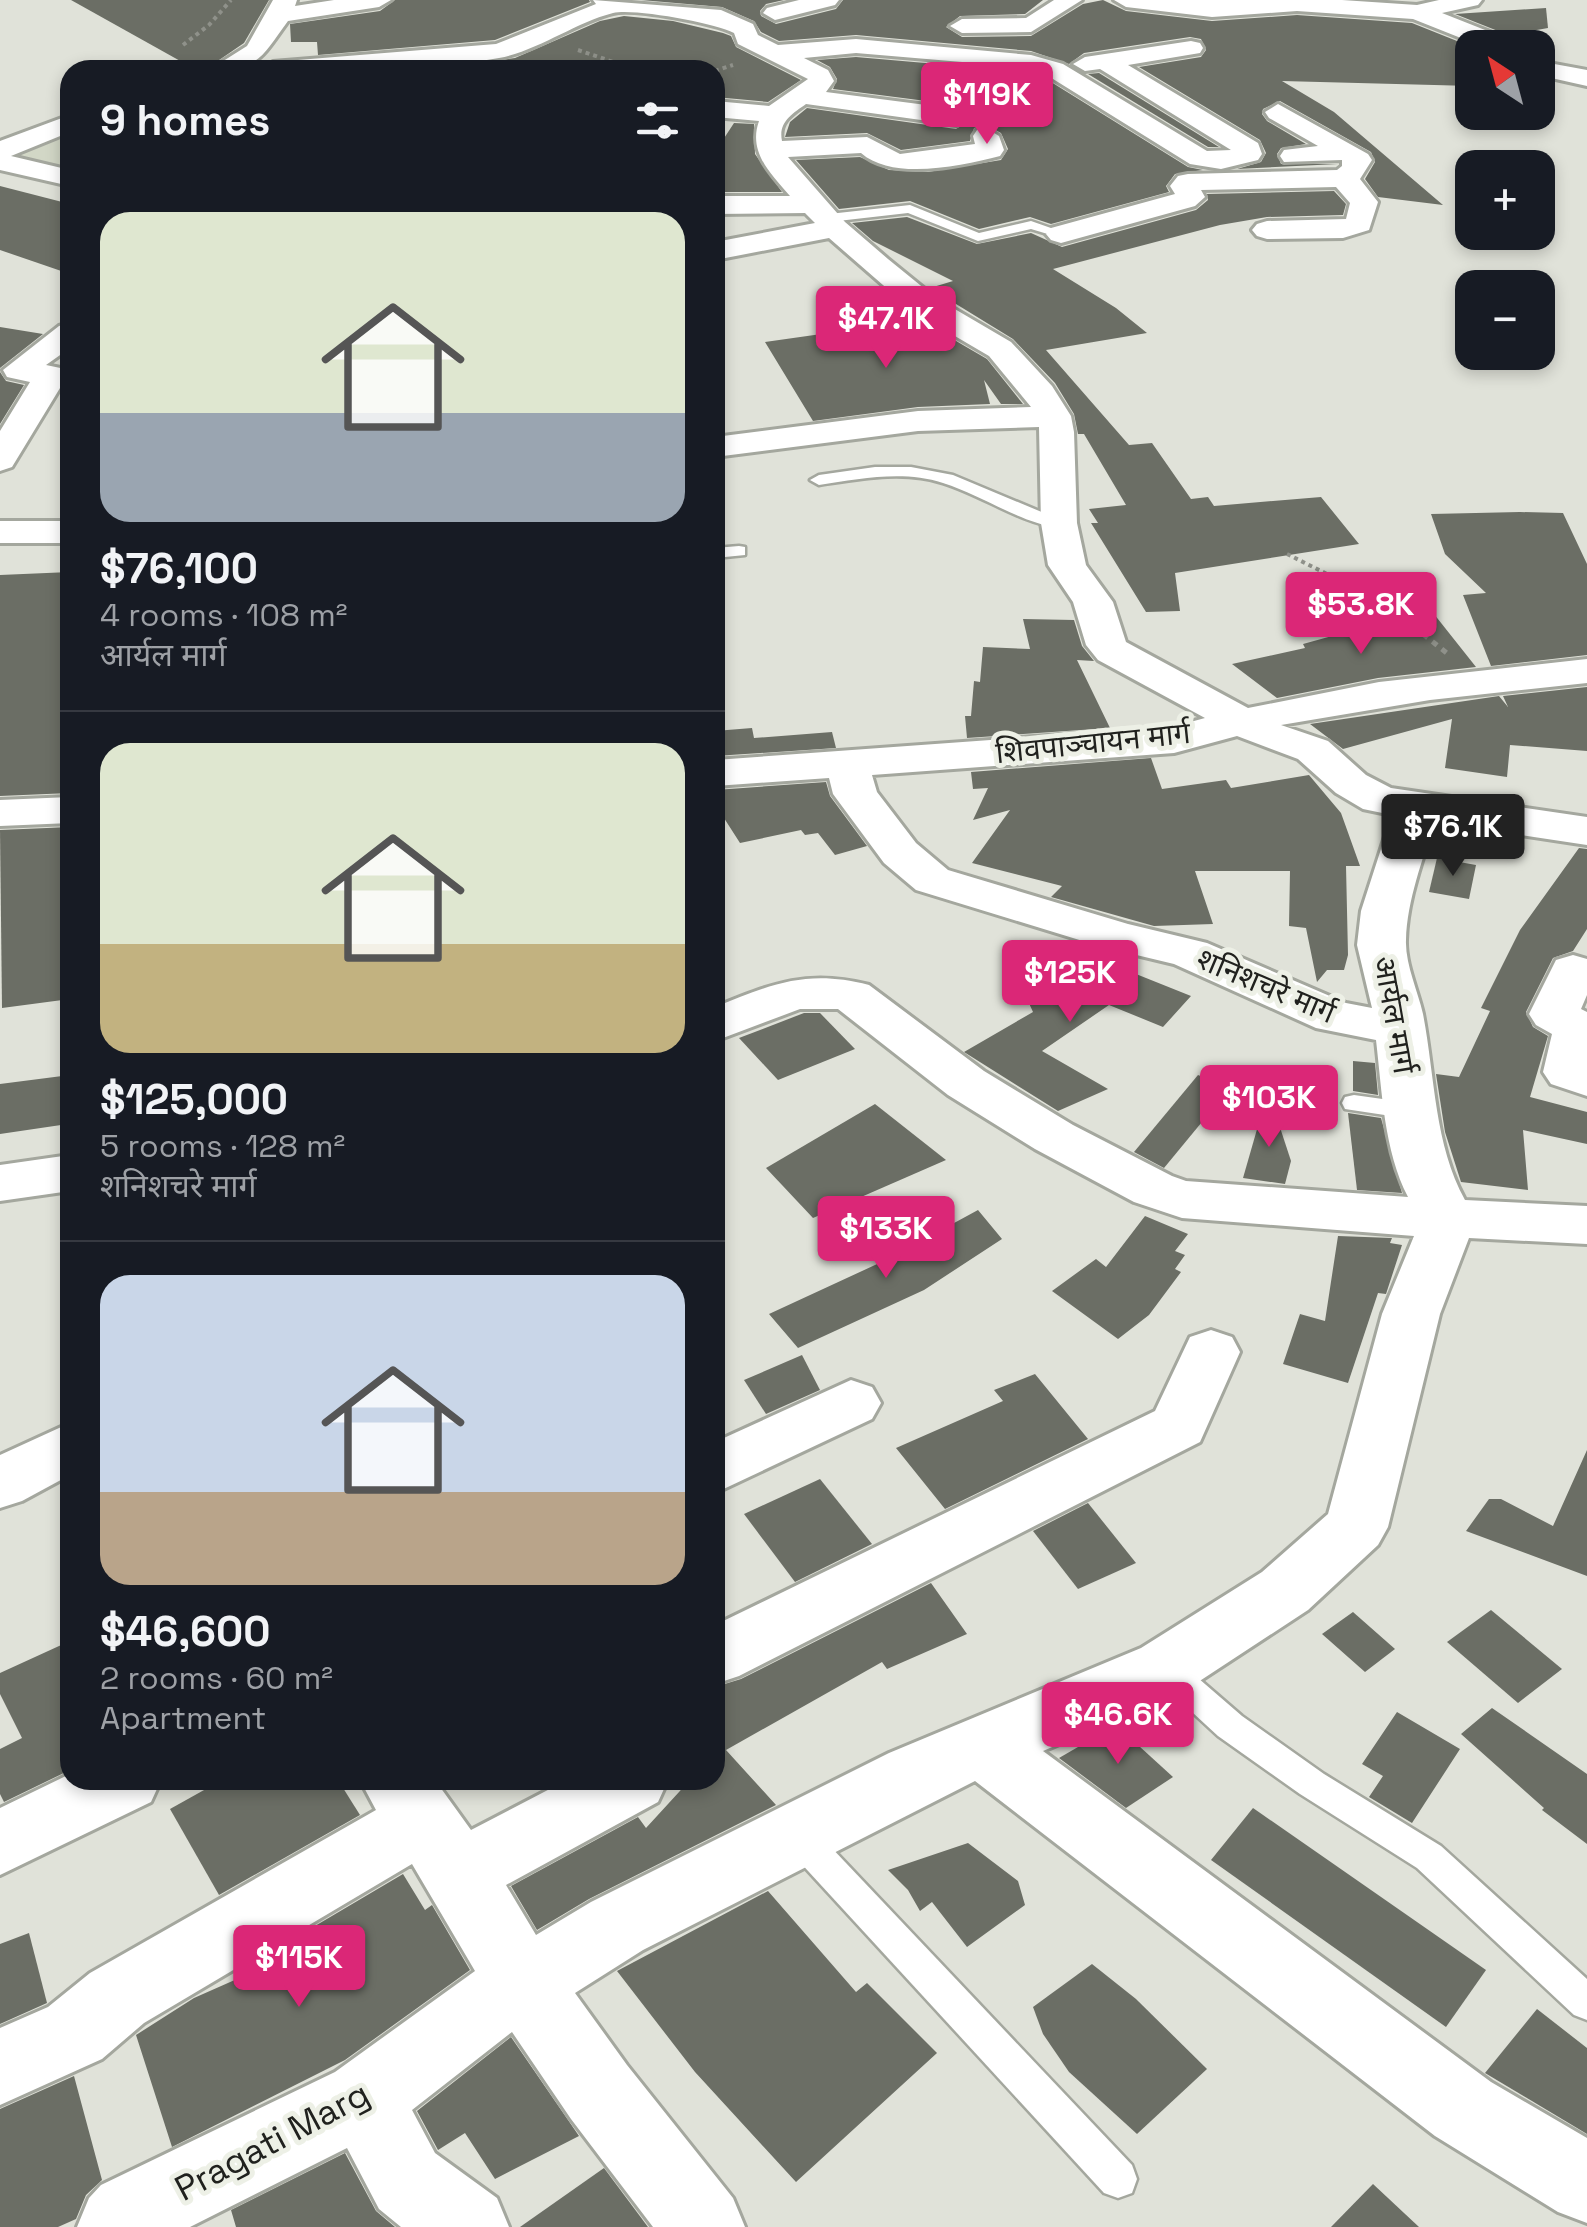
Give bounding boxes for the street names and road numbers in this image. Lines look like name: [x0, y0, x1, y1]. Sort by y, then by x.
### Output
street label: शिवपाञ्चायन मार्ग: [994, 713, 1193, 772]
street label: शनिशचरे मार्ग: [1191, 939, 1342, 1033]
street label: आर्यल मार्ग: [1365, 953, 1424, 1078]
street label: Pragati Marg: [167, 2071, 377, 2211]

